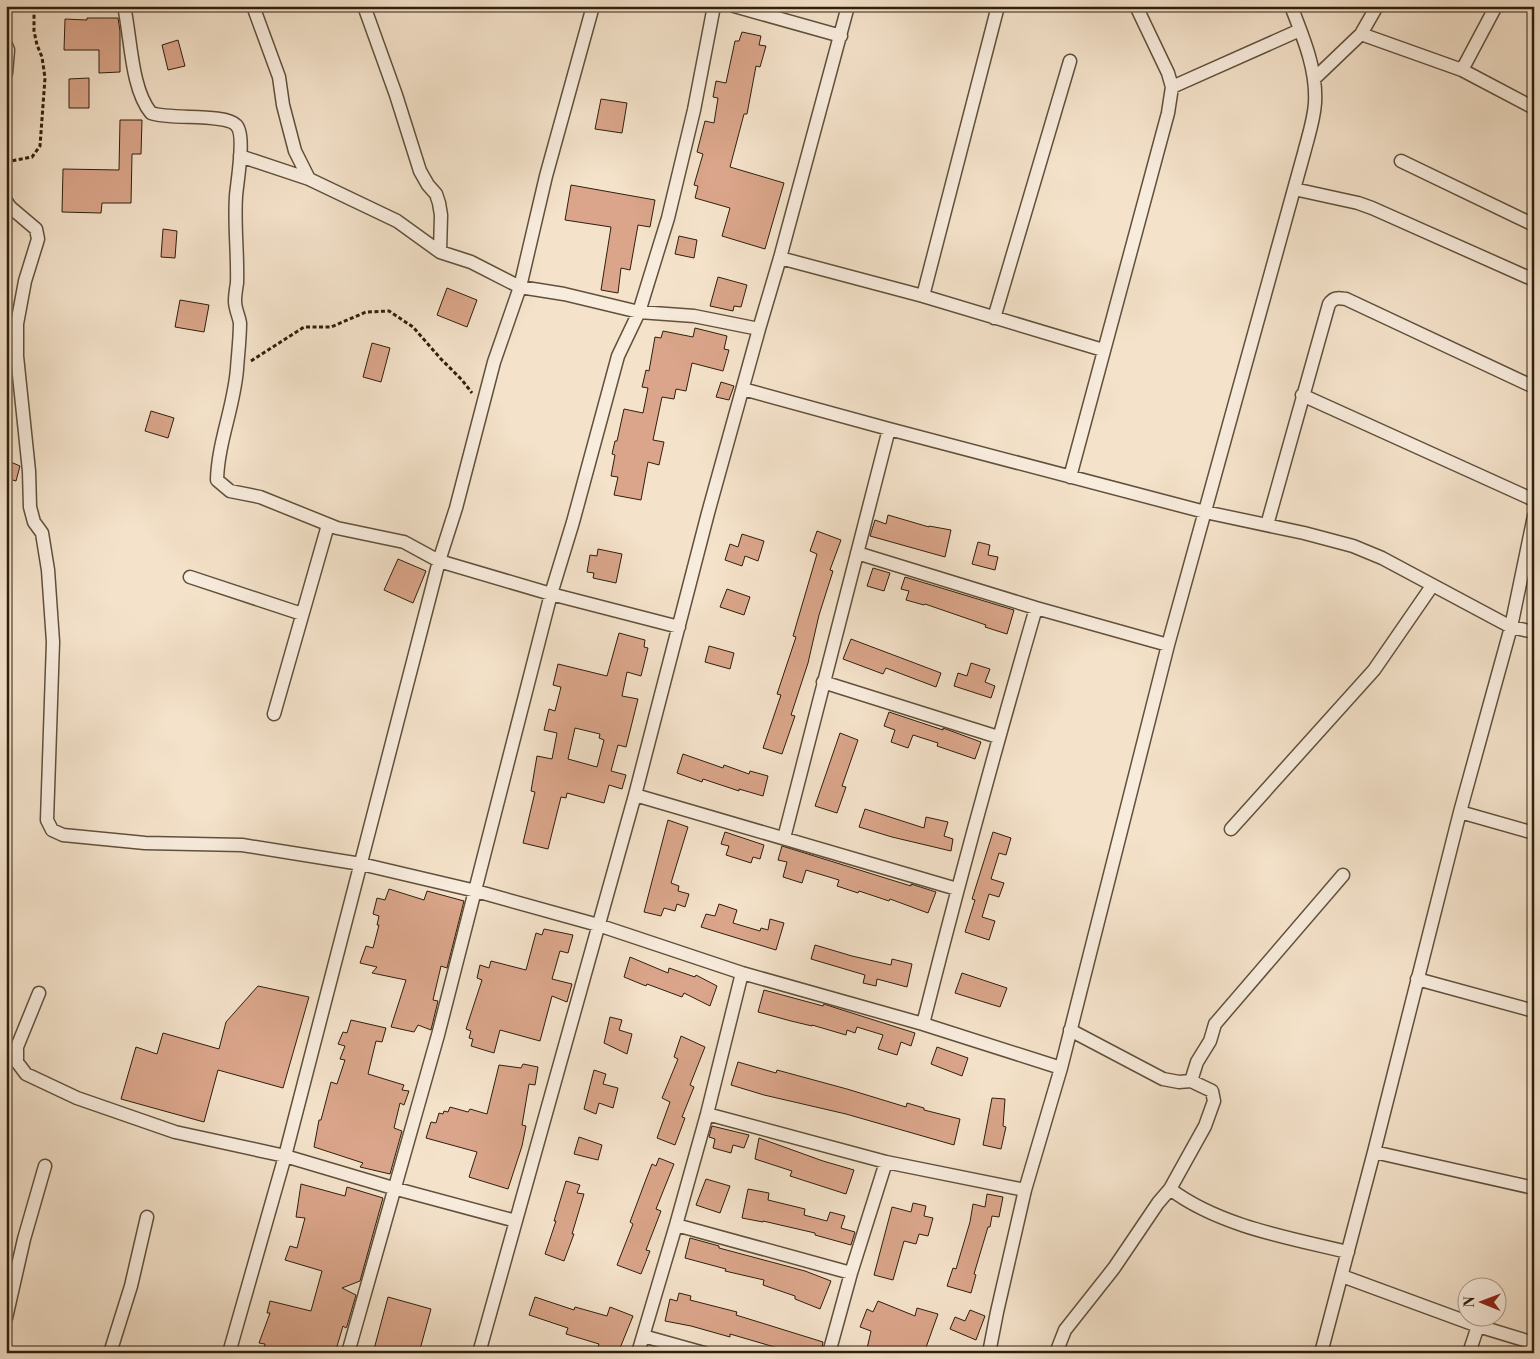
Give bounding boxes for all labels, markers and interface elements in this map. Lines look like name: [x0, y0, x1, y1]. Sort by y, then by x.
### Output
north arrow: [1458, 1276, 1508, 1326]
text: N: [1461, 1296, 1479, 1307]

